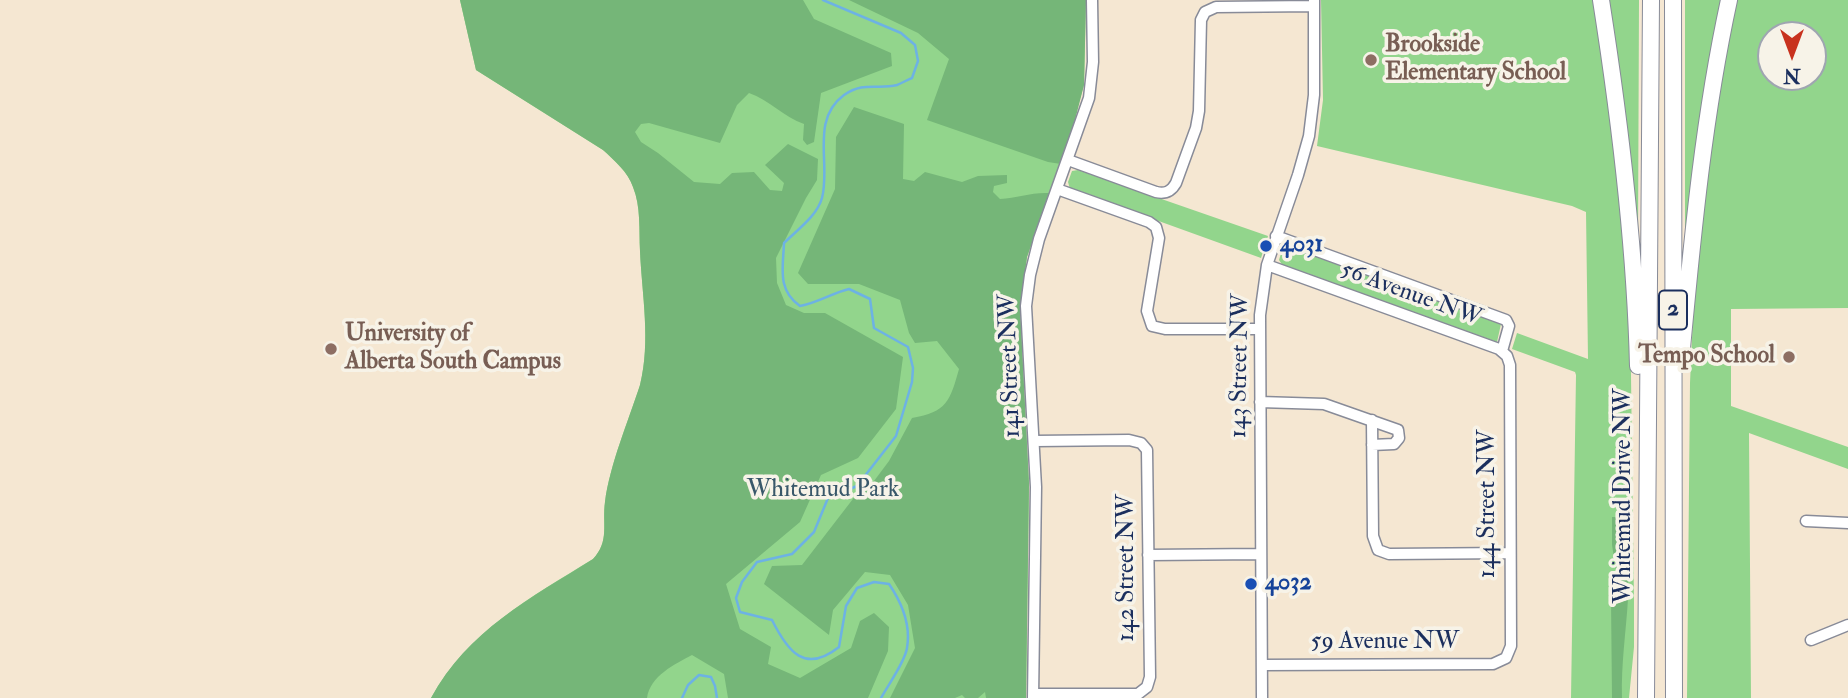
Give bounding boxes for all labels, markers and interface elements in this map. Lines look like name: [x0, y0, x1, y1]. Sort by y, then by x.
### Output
north arrow: [1757, 21, 1827, 91]
place label: Brookside Elementary School: [1385, 32, 1566, 88]
marker: Brookside Elementary School: [1363, 52, 1379, 68]
text: N: [1784, 63, 1801, 87]
place label: 4031: [1280, 232, 1323, 260]
marker: 4031: [1258, 238, 1274, 254]
street label: 56 Avenue NW: [1337, 256, 1485, 334]
road number: 2: [1659, 290, 1687, 330]
street label: 143 Street NW: [1225, 293, 1257, 439]
street label: 141 Street NW: [994, 294, 1028, 438]
place label: University of Alberta South Campus: [345, 321, 561, 377]
marker: University of Alberta South Campus: [323, 341, 339, 357]
place label: Tempo School: [1638, 343, 1775, 371]
marker: Tempo School: [1781, 349, 1797, 365]
street label: Whitemud Drive NW: [1611, 389, 1639, 603]
street label: 144 Street NW: [1475, 430, 1503, 578]
park label: Whitemud Park: [747, 477, 899, 505]
street label: 142 Street NW: [1114, 494, 1142, 642]
place label: 4032: [1265, 570, 1312, 598]
marker: 4032: [1243, 576, 1259, 592]
street label: 59 Avenue NW: [1311, 629, 1459, 657]

